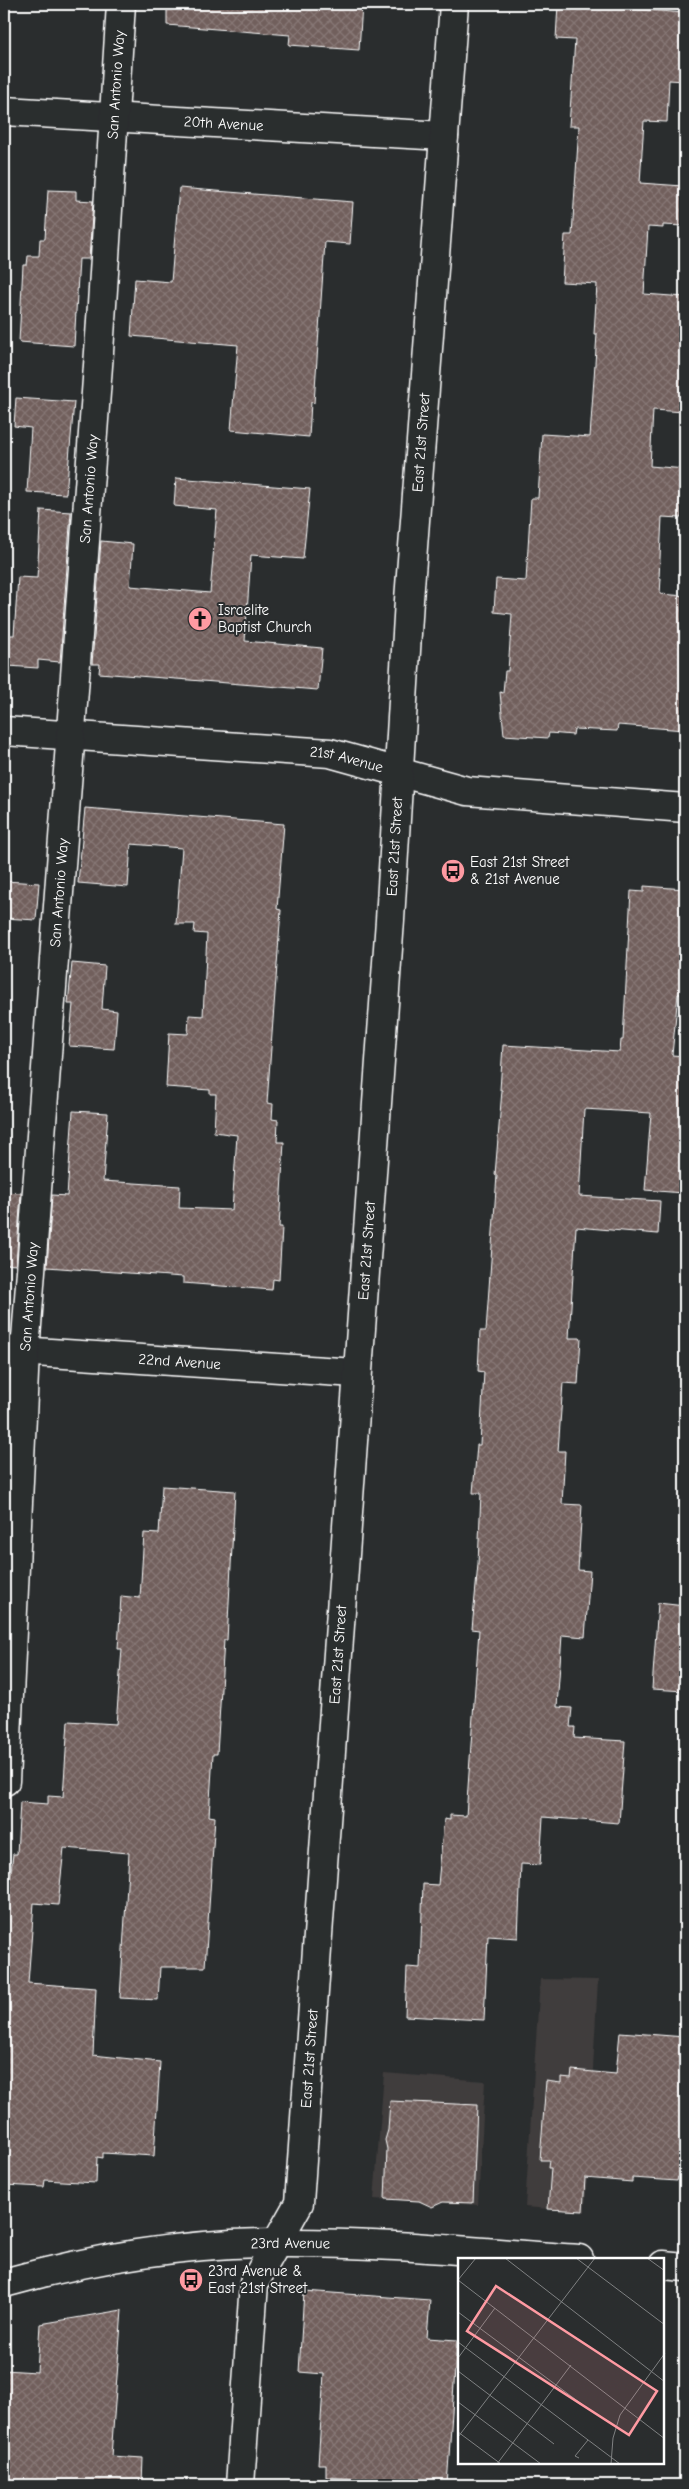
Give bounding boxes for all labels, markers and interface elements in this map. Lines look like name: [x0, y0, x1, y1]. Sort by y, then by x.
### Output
street label: San Antonio Way: [103, 29, 128, 140]
street label: 20th Avenue: [183, 112, 265, 135]
street label: East 21st Street: [408, 392, 434, 493]
street label: San Antonio Way: [76, 433, 102, 544]
place label: Israelite Baptist Church: [218, 601, 312, 636]
church icon: Israelite Baptist Church: [187, 606, 213, 632]
street label: 21st Avenue: [309, 743, 386, 776]
street label: East 21st Street: [382, 796, 406, 897]
street label: San Antonio Way: [46, 837, 72, 948]
place label: East 21st Street & 21st Avenue: [470, 853, 570, 888]
bus stop icon: East 21st Street & 21st Avenue: [440, 858, 466, 884]
street label: East 21st Street: [354, 1200, 379, 1301]
street label: San Antonio Way: [16, 1241, 42, 1352]
street label: 22nd Avenue: [138, 1350, 222, 1373]
street label: East 21st Street: [325, 1604, 350, 1705]
street label: East 21st Street: [297, 2008, 322, 2109]
street label: 23rd Avenue: [250, 2234, 331, 2252]
inset map: [458, 2258, 664, 2464]
place label: 23rd Avenue & East 21st Street: [208, 2262, 308, 2297]
bus stop icon: 23rd Avenue & East 21st Street: [178, 2267, 204, 2293]

